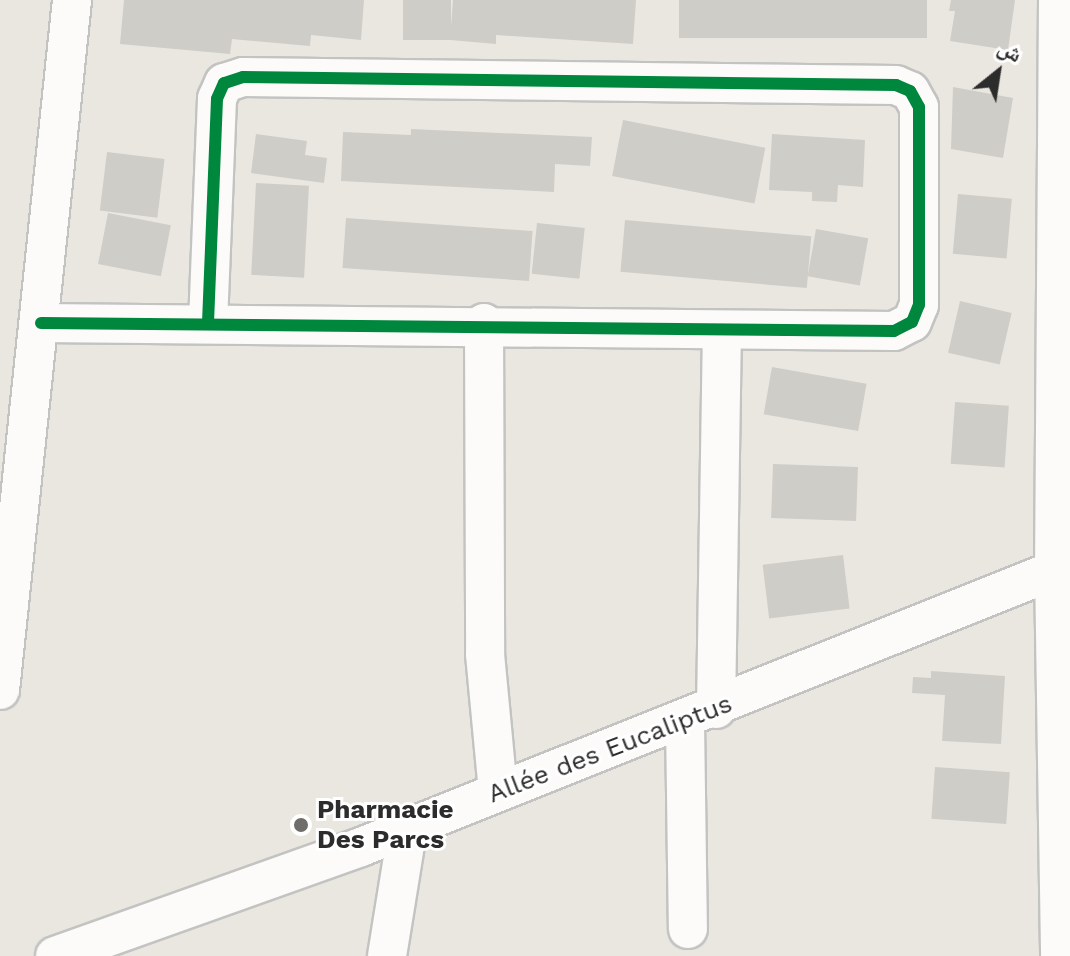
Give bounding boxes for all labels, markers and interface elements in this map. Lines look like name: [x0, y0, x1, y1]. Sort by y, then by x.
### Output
north arrow: [958, 32, 1038, 112]
text: ش: [994, 34, 1027, 67]
street label: Allée des Eucaliptus: [484, 688, 736, 810]
place label: Pharmacie Des Parcs: [317, 794, 454, 856]
marker: Pharmacie Des Parcs: [292, 816, 310, 834]

